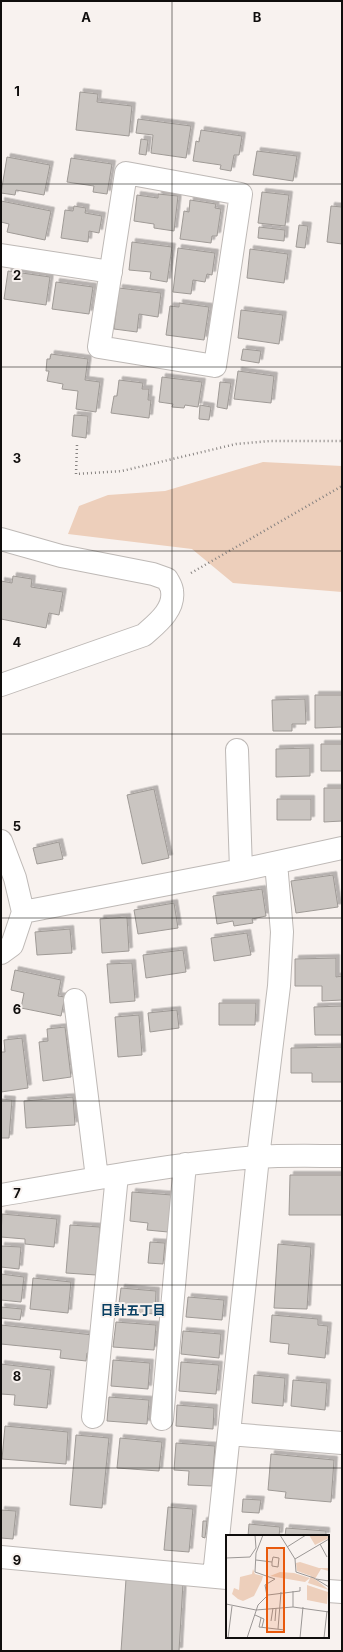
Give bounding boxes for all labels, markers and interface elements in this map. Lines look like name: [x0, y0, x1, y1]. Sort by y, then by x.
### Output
text: A: [81, 9, 91, 25]
text: B: [253, 9, 262, 25]
text: 1: [14, 83, 20, 99]
text: 2: [13, 267, 21, 283]
text: 3: [13, 450, 21, 466]
text: 4: [13, 634, 22, 650]
text: 5: [13, 818, 21, 834]
text: 6: [13, 1001, 21, 1017]
text: 7: [13, 1185, 21, 1201]
district label: 日計五丁目: [100, 1302, 166, 1318]
text: 8: [13, 1368, 21, 1384]
inset map: [226, 1535, 329, 1638]
text: 9: [13, 1552, 21, 1568]

